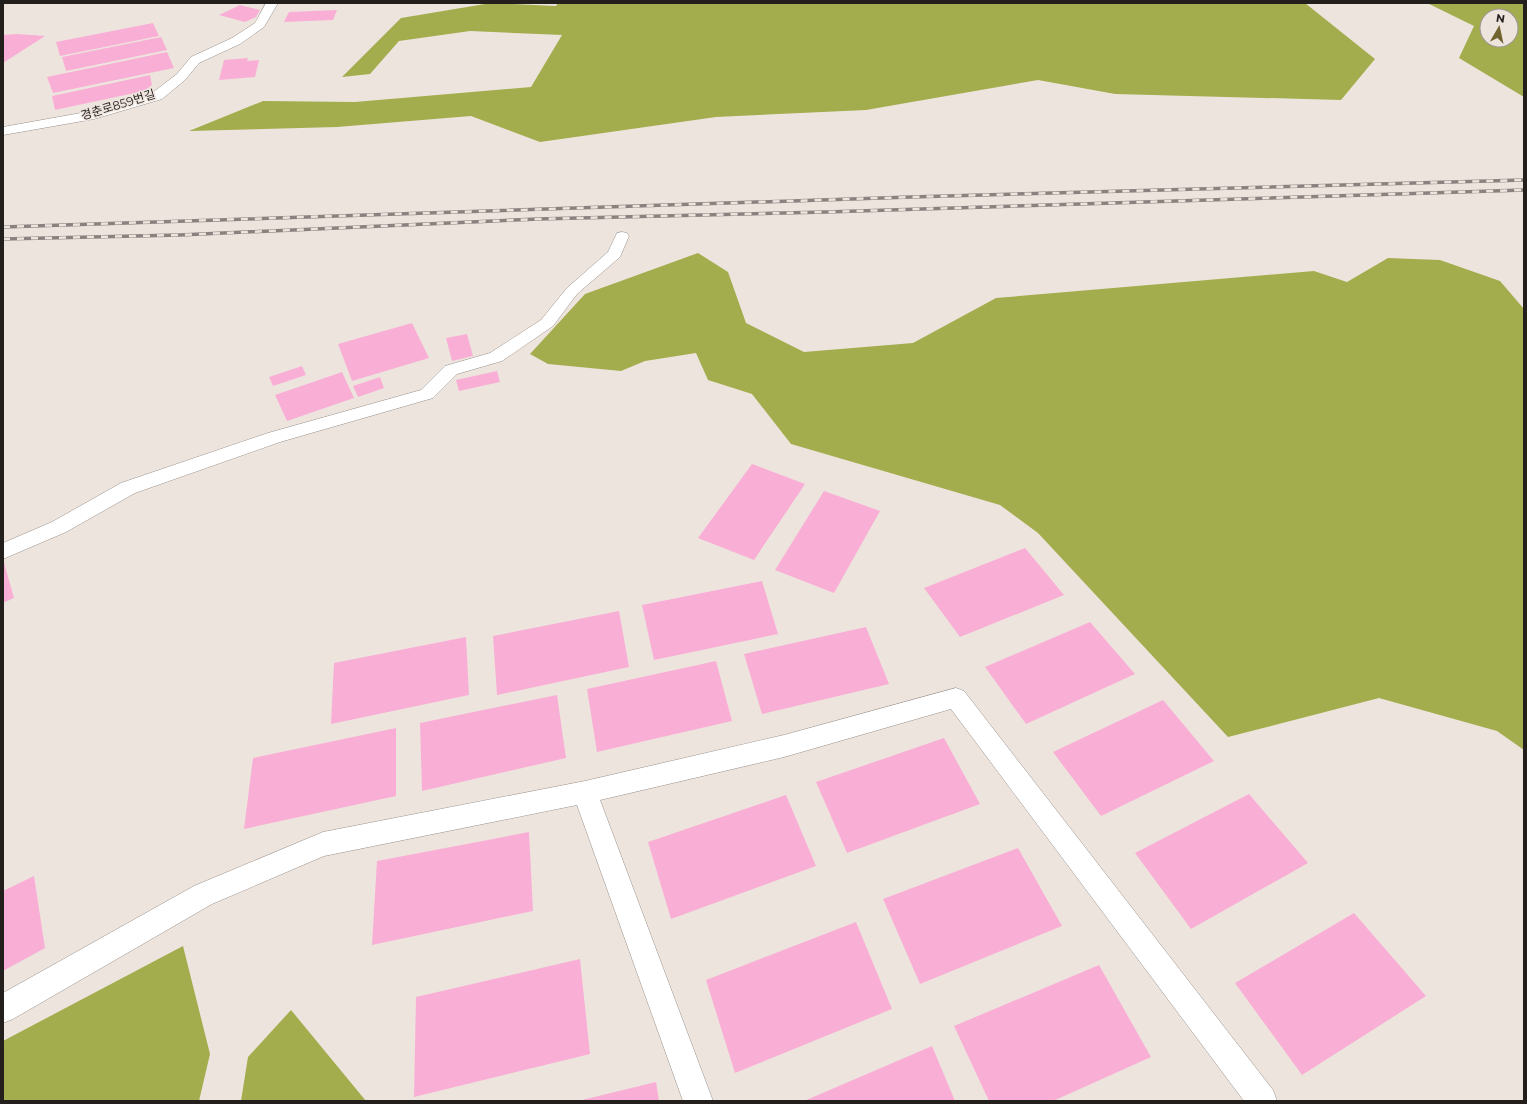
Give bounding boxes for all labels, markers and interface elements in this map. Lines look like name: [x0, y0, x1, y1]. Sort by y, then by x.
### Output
north arrow: [1479, 8, 1519, 48]
text: N: [1495, 11, 1506, 26]
street label: 경춘로859번길: [79, 86, 157, 123]

